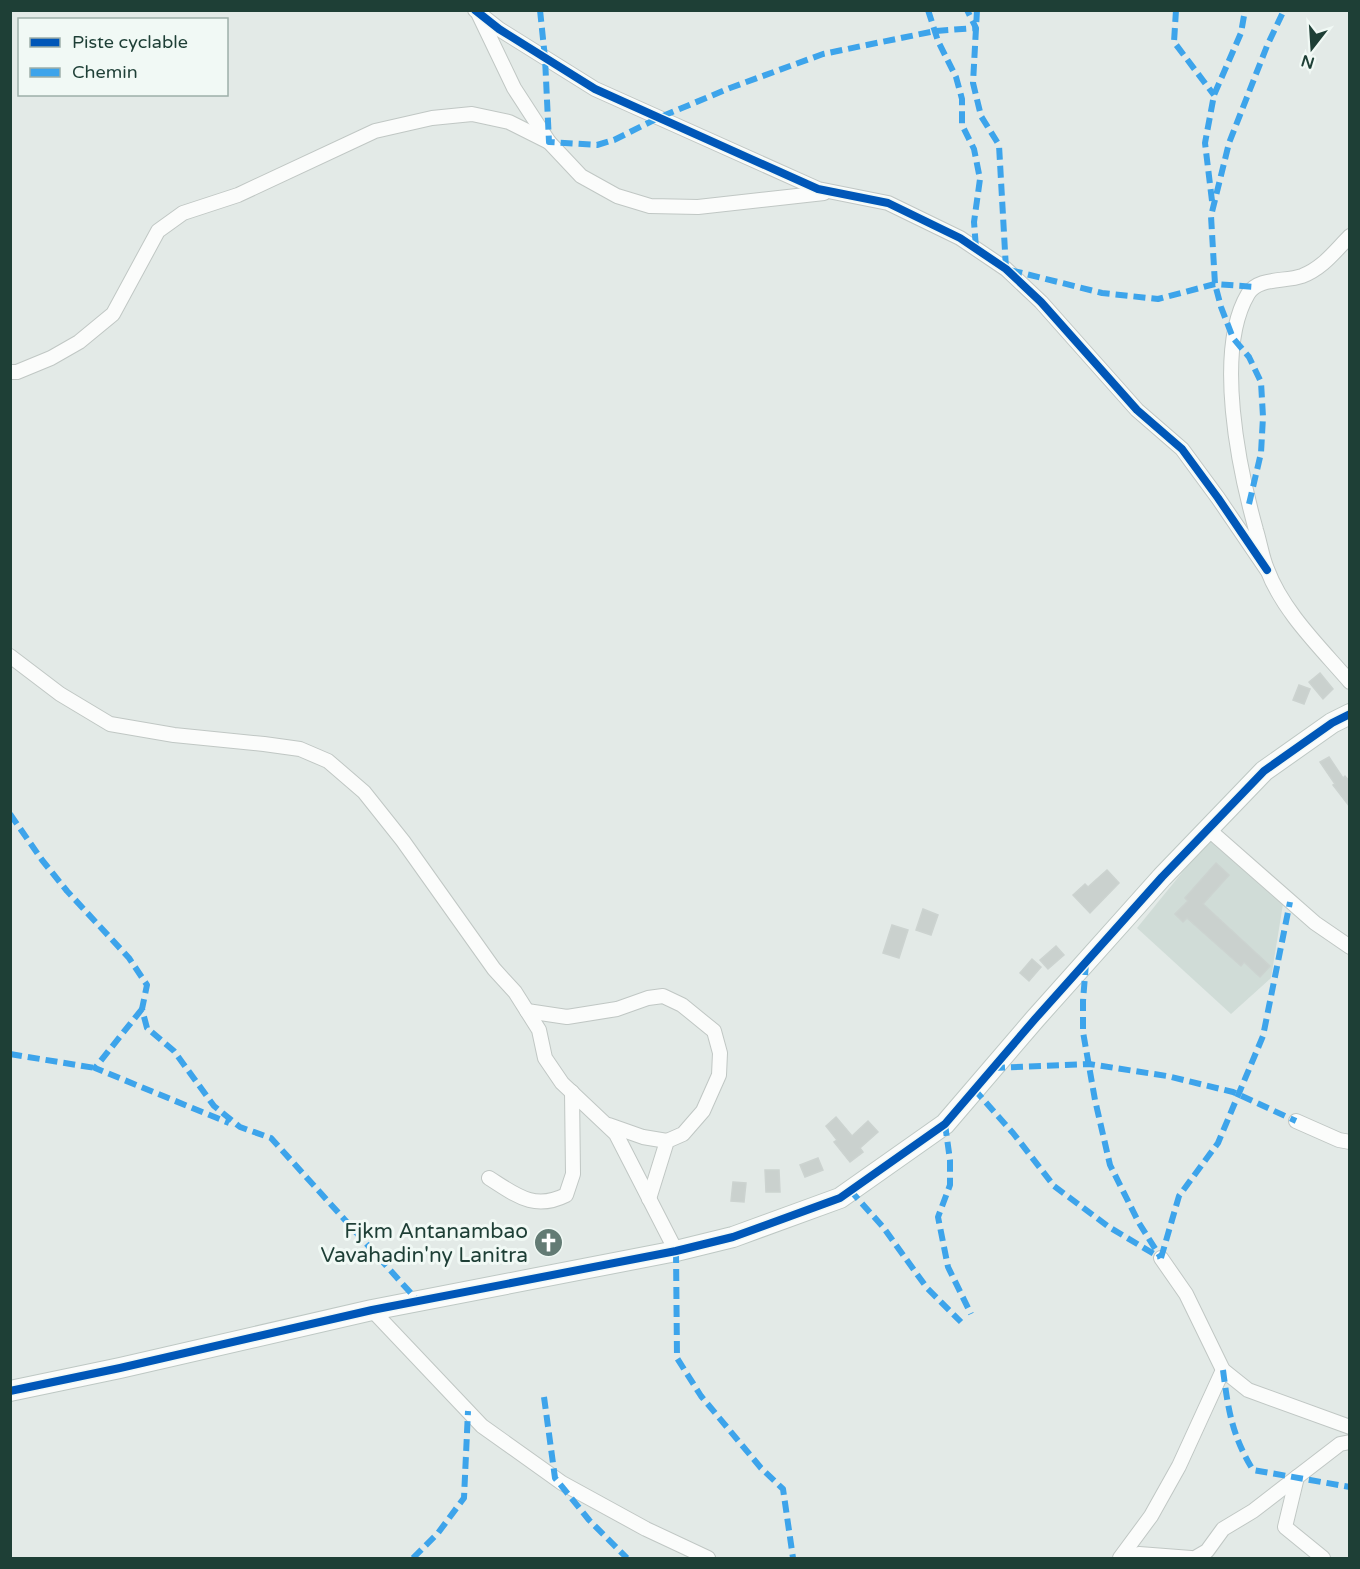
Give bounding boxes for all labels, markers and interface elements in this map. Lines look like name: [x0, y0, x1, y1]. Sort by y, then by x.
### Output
legend: [18, 18, 228, 96]
north arrow: [1282, 18, 1342, 78]
text: Piste cyclable: [72, 31, 188, 53]
text: N: [1299, 50, 1317, 73]
text: Chemin: [72, 61, 138, 83]
place label: Fjkm Antanambao Vavahadin'ny Lanitra: [321, 1219, 528, 1268]
church icon: Fjkm Antanambao Vavahadin'ny Lanitra: [533, 1227, 565, 1259]

